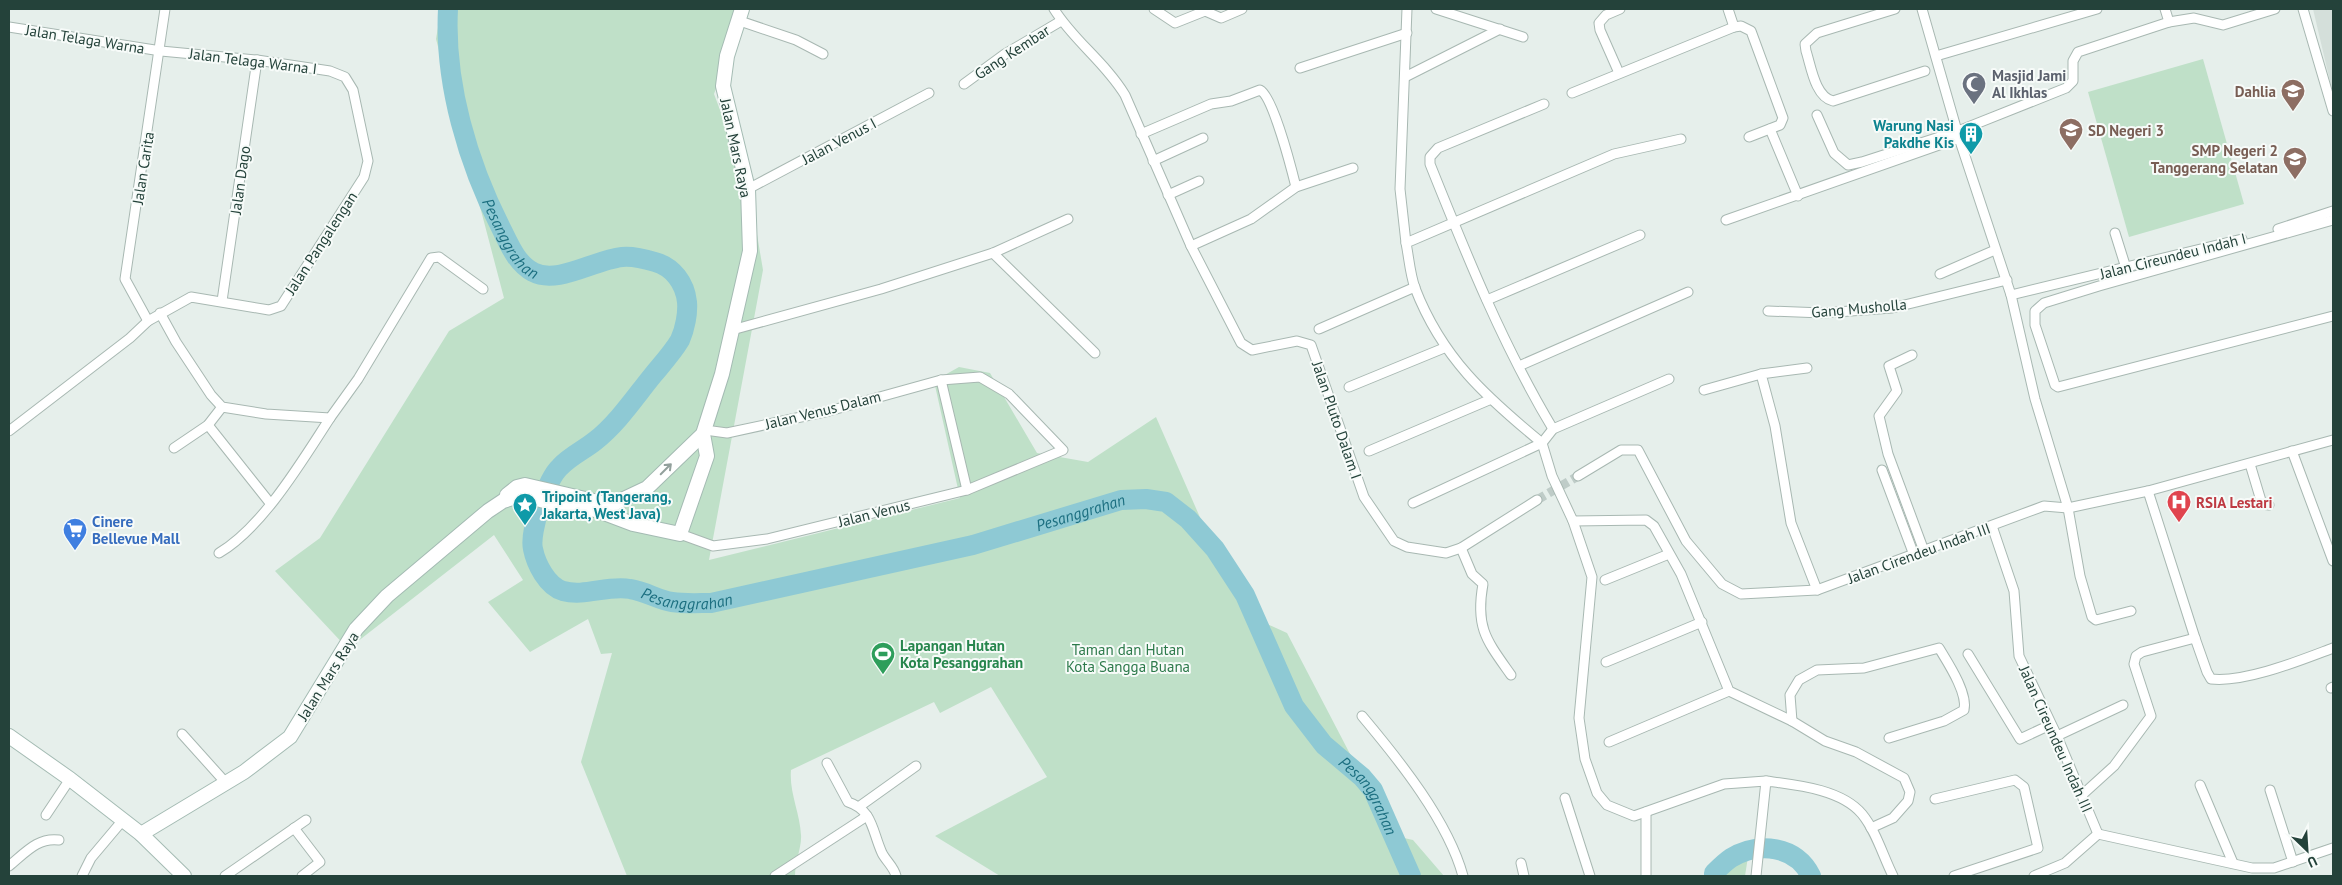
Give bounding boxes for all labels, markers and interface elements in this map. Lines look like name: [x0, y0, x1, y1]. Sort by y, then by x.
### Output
street label: Jalan Telaga Warna: [23, 20, 146, 58]
street label: Gang Kembar: [971, 21, 1053, 83]
street label: Jalan Telaga Warna I: [187, 44, 318, 78]
place label: Masjid Jami Al Ikhlas: [1992, 66, 2066, 102]
mosque icon: Masjid Jami Al Ikhlas: [1961, 71, 1987, 105]
school or university icon: Dahlia: [2280, 78, 2306, 112]
place label: Dahlia: [2235, 82, 2276, 101]
street label: Jalan Mars Raya: [716, 96, 756, 199]
street label: Jalan Venus I: [798, 113, 880, 169]
place label: Warung Nasi Pakdhe Kis: [1873, 116, 1954, 152]
school or university icon: SD Negeri 3: [2058, 117, 2084, 151]
building icon: Warung Nasi Pakdhe Kis: [1958, 121, 1984, 155]
place label: SD Negeri 3: [2088, 121, 2164, 140]
street label: Jalan Carita: [128, 130, 158, 207]
place label: SMP Negeri 2 Tanggerang Selatan: [2151, 141, 2278, 177]
street label: Jalan Dago: [226, 144, 254, 217]
school or university icon: SMP Negeri 2 Tanggerang Selatan: [2282, 146, 2308, 180]
street label: Jalan Pangalengan: [280, 188, 361, 299]
water label: Pesanggrahan: [478, 195, 542, 283]
street label: Jalan Cireundeu Indah I: [2097, 229, 2248, 284]
street label: Gang Musholla: [1811, 294, 1907, 322]
street label: Jalan Pluto Dalam I: [1308, 358, 1366, 481]
street label: Jalan Venus Dalam: [762, 386, 883, 434]
one-way arrow: [660, 463, 672, 475]
place label: Tripoint (Tangerang, Jakarta, West Java): [541, 487, 672, 523]
water label: Pesanggrahan: [1033, 489, 1127, 535]
hospital icon: RSIA Lestari: [2166, 489, 2192, 523]
place icon: Tripoint (Tangerang, Jakarta, West Java): [512, 492, 538, 526]
place label: RSIA Lestari: [2196, 493, 2273, 512]
street label: Jalan Venus: [835, 495, 912, 531]
place label: Cinere Bellevue Mall: [92, 512, 180, 548]
supermarket icon: Cinere Bellevue Mall: [62, 517, 88, 551]
street label: Jalan Cirendeu Indah III: [1844, 518, 1993, 588]
water label: Pesanggrahan: [639, 583, 734, 613]
street label: Jalan Mars Raya: [293, 628, 363, 725]
place label: Lapangan Hutan Kota Pesanggrahan: [900, 636, 1023, 672]
park label: Taman dan Hutan Kota Sangga Buana: [1066, 640, 1190, 676]
sports icon: Lapangan Hutan Kota Pesanggrahan: [870, 641, 896, 675]
street label: Jalan Cireundeu Indah III: [2015, 662, 2097, 815]
water label: Pesanggrahan: [1335, 752, 1402, 838]
north arrow: [2282, 825, 2332, 875]
text: U: [2305, 852, 2320, 872]

